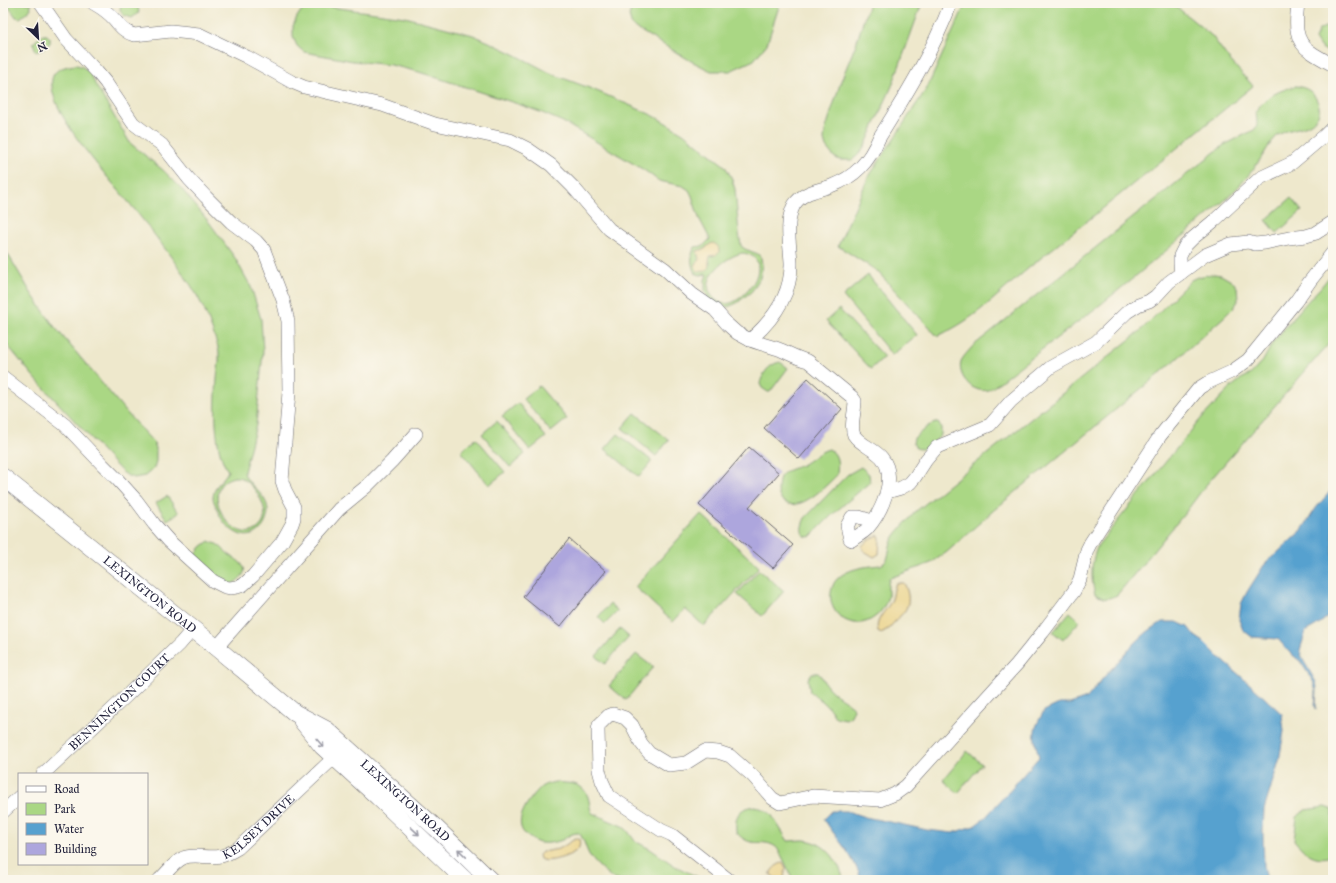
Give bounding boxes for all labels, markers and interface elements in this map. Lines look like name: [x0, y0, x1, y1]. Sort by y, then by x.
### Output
north arrow: [18, 18, 58, 58]
text: N: [34, 39, 49, 55]
street label: LEXINGTON ROAD: [100, 553, 199, 636]
street label: BENNINGTON COURT: [66, 651, 173, 753]
one-way arrow: [316, 738, 325, 748]
street label: LEXINGTON ROAD: [358, 757, 453, 845]
legend: [18, 773, 148, 865]
text: Road: [54, 782, 80, 796]
street label: KELSEY DRIVE: [220, 791, 298, 862]
text: Park: [54, 802, 76, 816]
text: Water: [54, 822, 84, 836]
one-way arrow: [410, 827, 420, 836]
text: Building: [54, 842, 97, 857]
one-way arrow: [457, 848, 467, 858]

